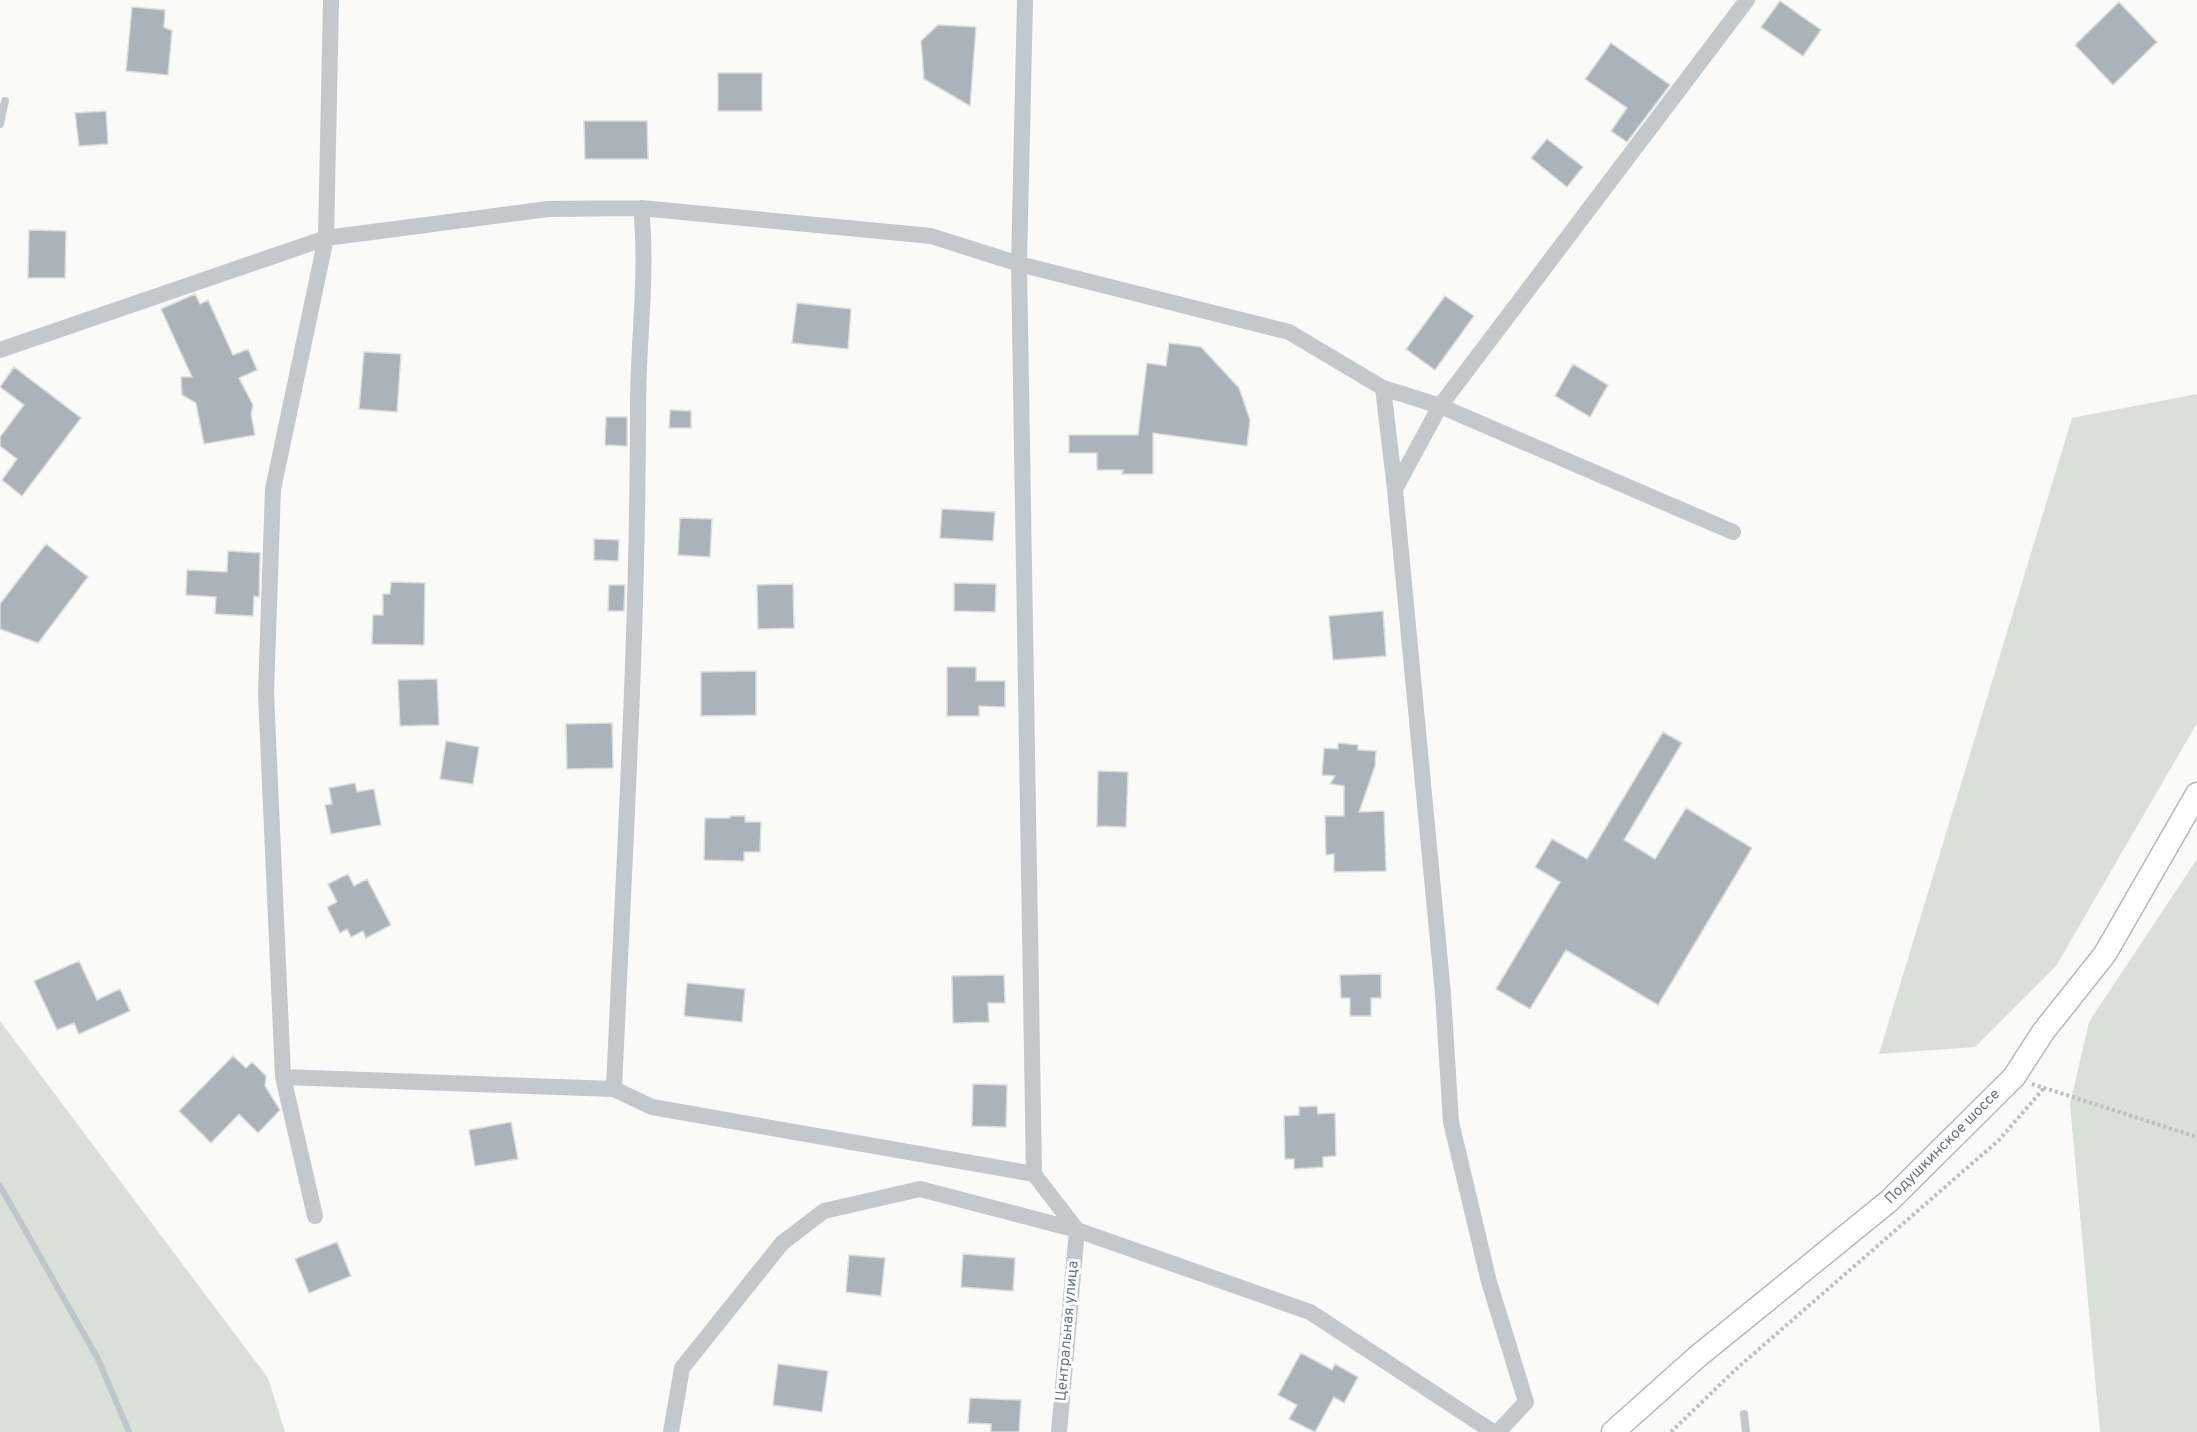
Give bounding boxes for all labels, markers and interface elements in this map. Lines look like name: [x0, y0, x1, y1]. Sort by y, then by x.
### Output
street label: Подушкинское шоссе: [1881, 1085, 2005, 1209]
street label: Центральная улица: [1052, 1260, 1084, 1402]

